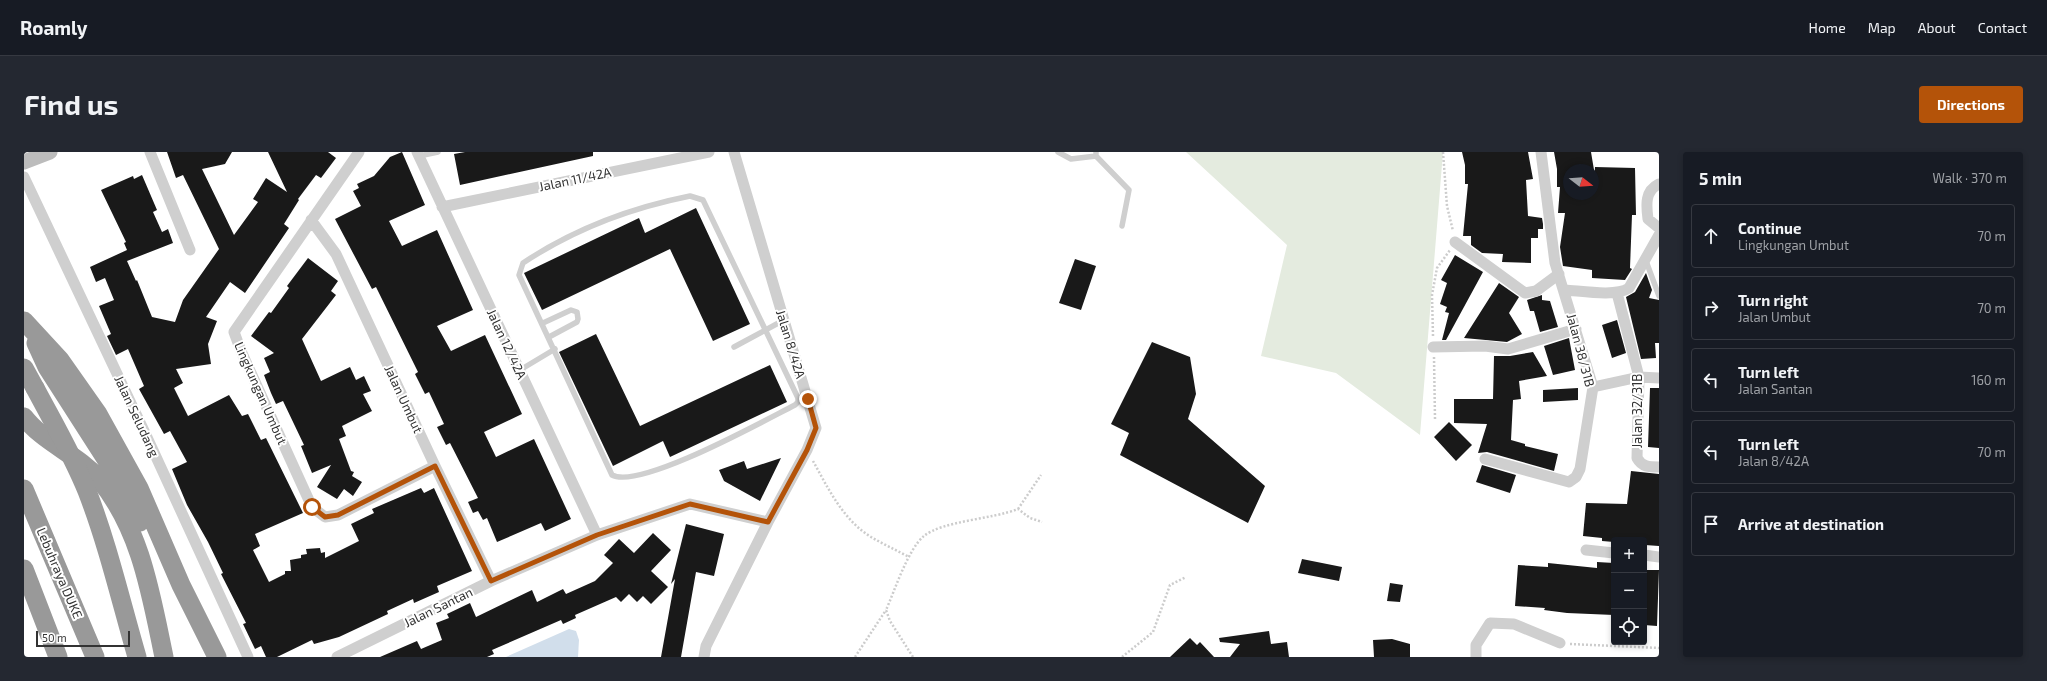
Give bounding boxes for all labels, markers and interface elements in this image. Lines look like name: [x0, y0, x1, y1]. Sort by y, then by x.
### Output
text: Roamly: [20, 16, 87, 39]
text: Home: [1809, 19, 1846, 36]
text: Map: [1868, 19, 1896, 36]
text: About: [1918, 19, 1956, 36]
text: Contact: [1978, 19, 2027, 36]
button: Directions: [1919, 86, 2023, 123]
text: Find us: [24, 87, 118, 121]
street label: Jalan 11/42A: [537, 164, 613, 194]
north arrow: [1563, 164, 1599, 200]
text: 5 min: [1699, 168, 1742, 188]
text: Walk · 370 m: [1932, 170, 2007, 186]
text: Continue: [1738, 219, 1801, 237]
icon: ahead: [1700, 225, 1722, 247]
text: 70 m: [1977, 228, 2006, 244]
text: Lingkungan Umbut: [1738, 237, 1849, 253]
text: Turn right: [1738, 291, 1808, 309]
icon: right: [1700, 297, 1722, 319]
text: 70 m: [1977, 300, 2006, 316]
street label: Jalan 12/42A: [484, 306, 530, 382]
street label: Jalan 8/42A: [773, 308, 809, 380]
text: Jalan Umbut: [1738, 309, 1811, 325]
street label: Jalan 38/31B: [1564, 312, 1598, 388]
street label: Lingkungan Umbut: [231, 339, 291, 447]
street label: Jalan Umbut: [381, 363, 427, 435]
text: Turn left: [1738, 363, 1799, 381]
icon: left: [1700, 369, 1722, 391]
text: 160 m: [1971, 372, 2006, 388]
street label: Jalan Seludang: [111, 373, 163, 459]
street label: Jalan 32/31B: [1629, 374, 1645, 448]
text: Jalan Santan: [1738, 381, 1813, 397]
route end: [799, 390, 817, 408]
text: Turn left: [1738, 435, 1799, 453]
icon: left: [1700, 441, 1722, 463]
text: 70 m: [1977, 444, 2006, 460]
text: Jalan 8/42A: [1738, 453, 1809, 469]
route start: [303, 498, 321, 516]
icon: arrive: [1700, 513, 1722, 535]
text: Arrive at destination: [1738, 515, 1884, 533]
street label: Lebuhraya DUKE: [34, 525, 86, 621]
map controls: [1611, 537, 1647, 645]
button: +: [1611, 537, 1647, 573]
button: −: [1611, 573, 1647, 609]
street label: Jalan Santan: [401, 583, 475, 631]
button: locate: [1611, 609, 1647, 645]
scale bar: [36, 629, 130, 648]
text: 50 m: [42, 631, 67, 644]

